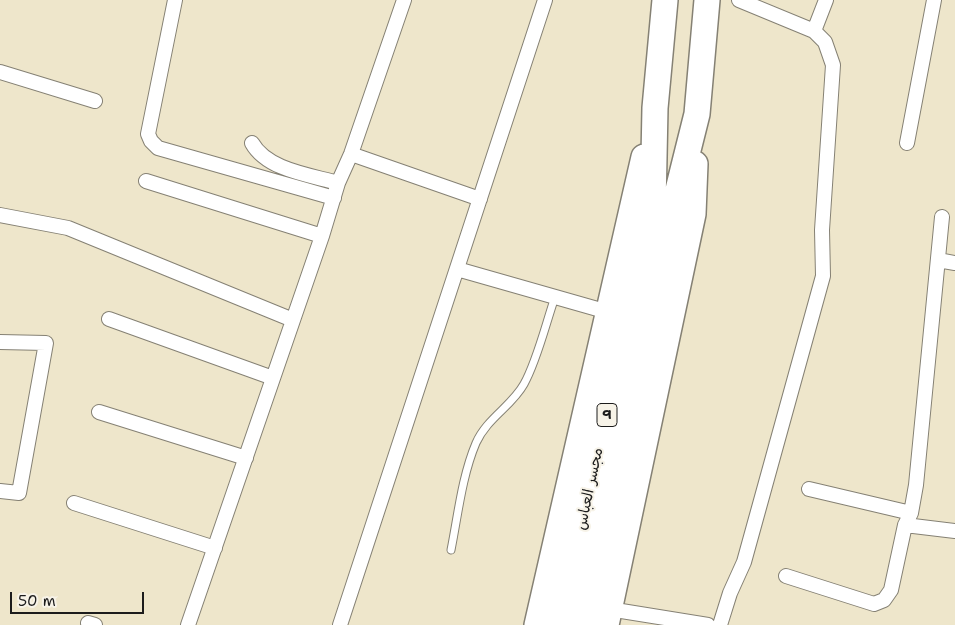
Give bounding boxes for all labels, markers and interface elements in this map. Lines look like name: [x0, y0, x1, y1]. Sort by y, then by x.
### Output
road number: 9: [597, 404, 617, 426]
street label: مجسر العباس: [572, 446, 608, 532]
scale bar: [12, 582, 146, 614]
text: 50 m: [18, 591, 56, 611]

